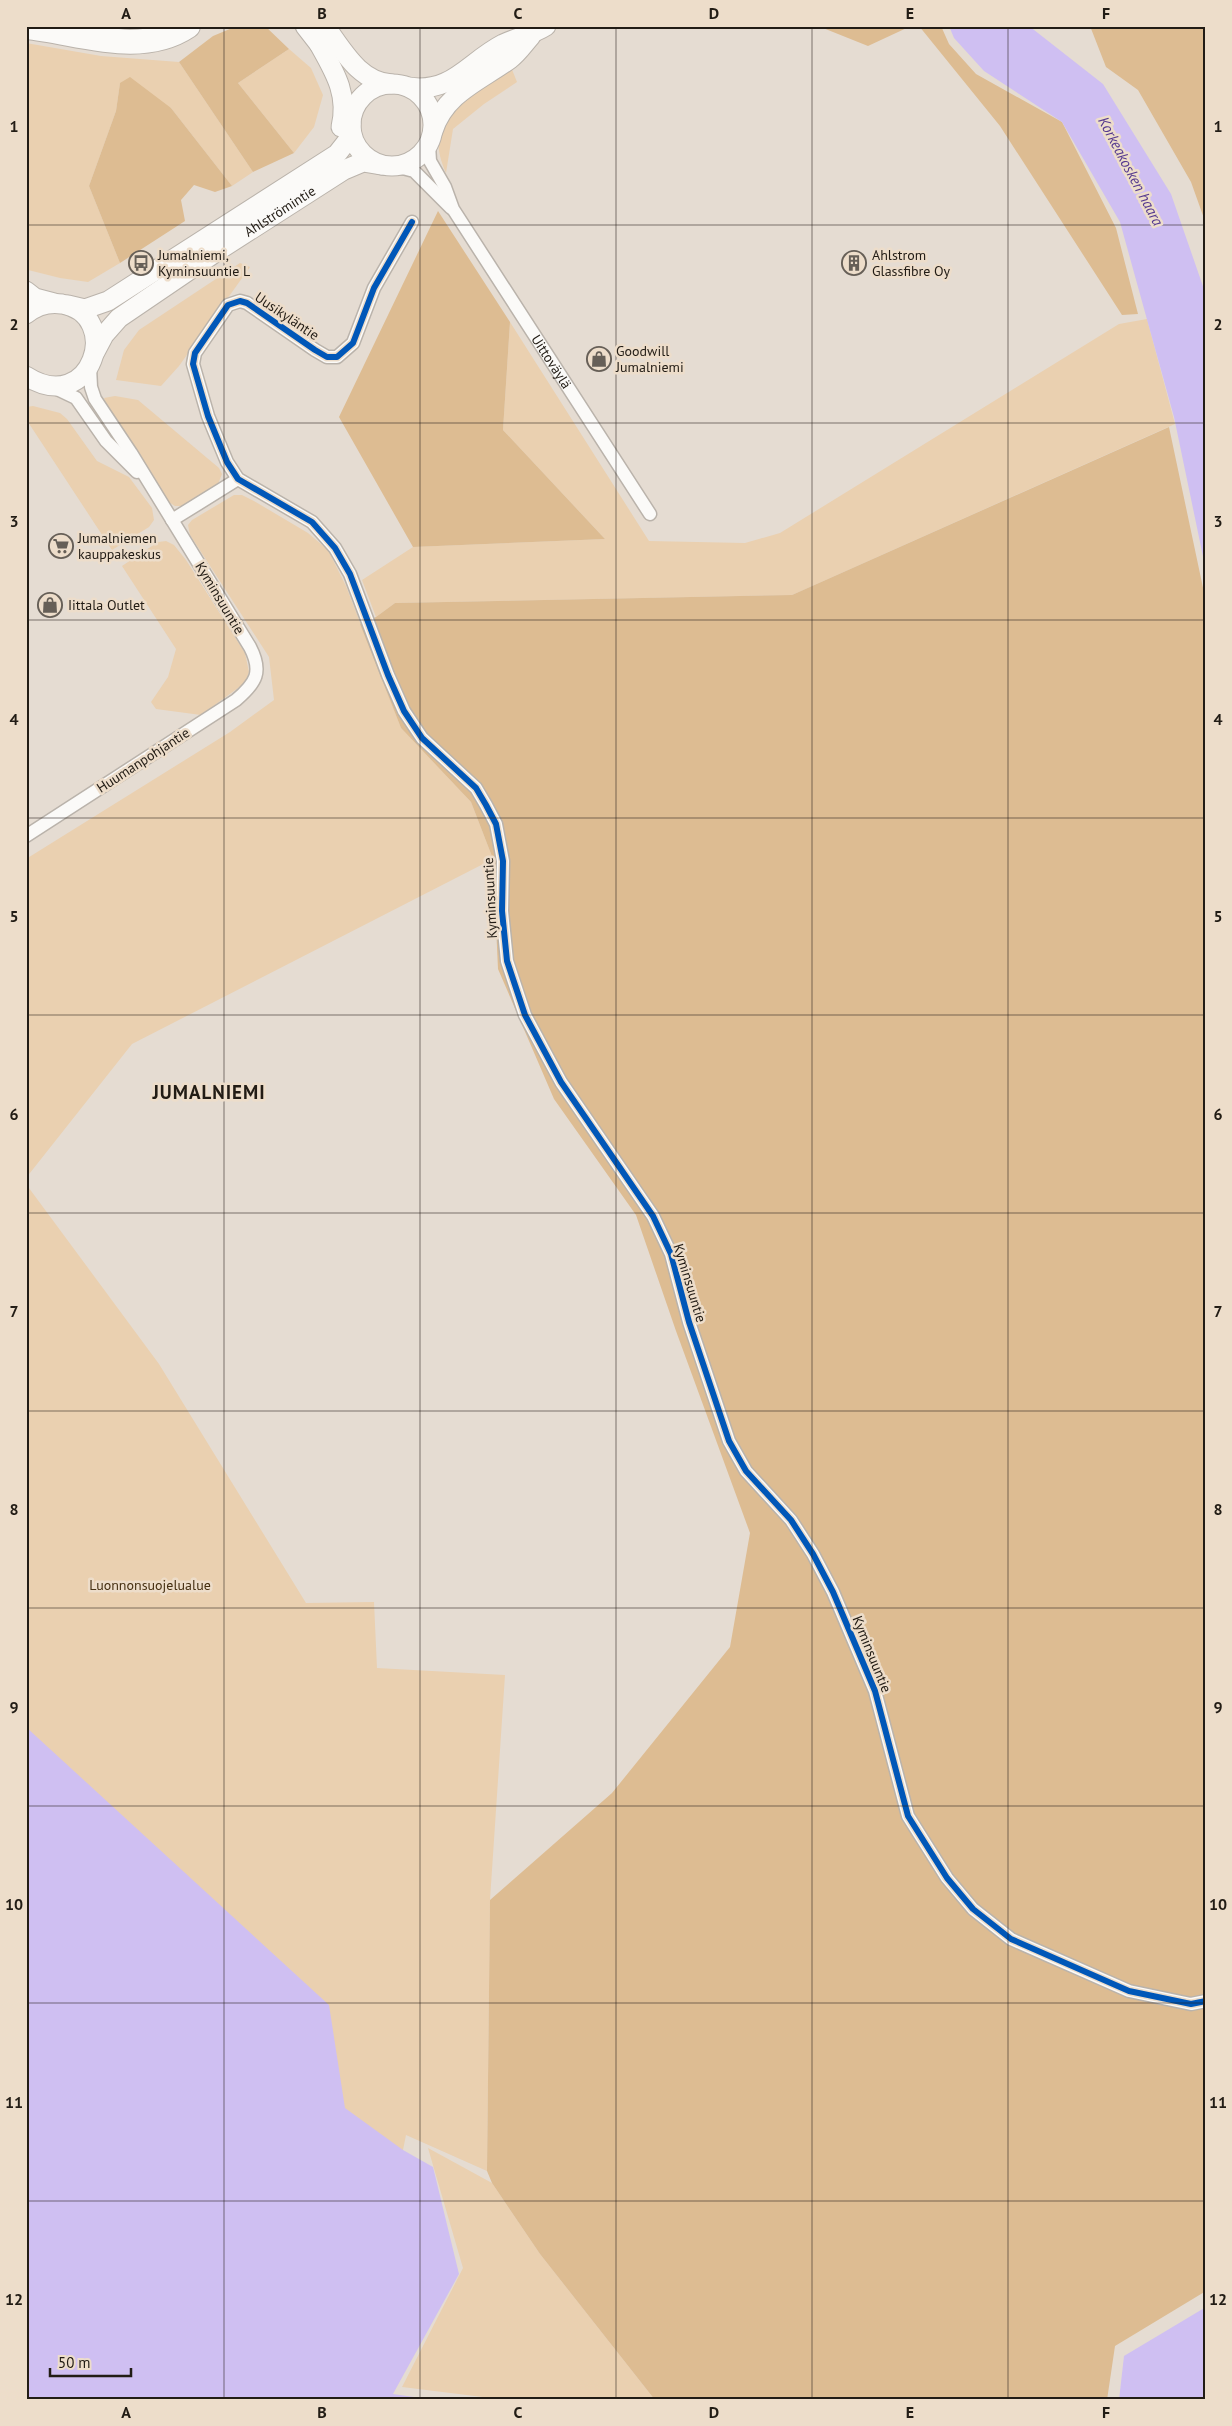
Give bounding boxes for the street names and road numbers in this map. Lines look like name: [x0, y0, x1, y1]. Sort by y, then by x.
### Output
street label: Ahlströmintie: [241, 182, 319, 241]
street label: Uusikyläntie: [251, 288, 323, 344]
street label: Uittoväylä: [527, 331, 576, 392]
street label: Kyminsuuntie: [191, 559, 249, 637]
street label: Huumanpohjantie: [93, 723, 193, 797]
street label: Kyminsuuntie: [479, 857, 501, 939]
street label: Kyminsuuntie: [670, 1241, 710, 1325]
street label: Kyminsuuntie: [848, 1613, 896, 1695]

